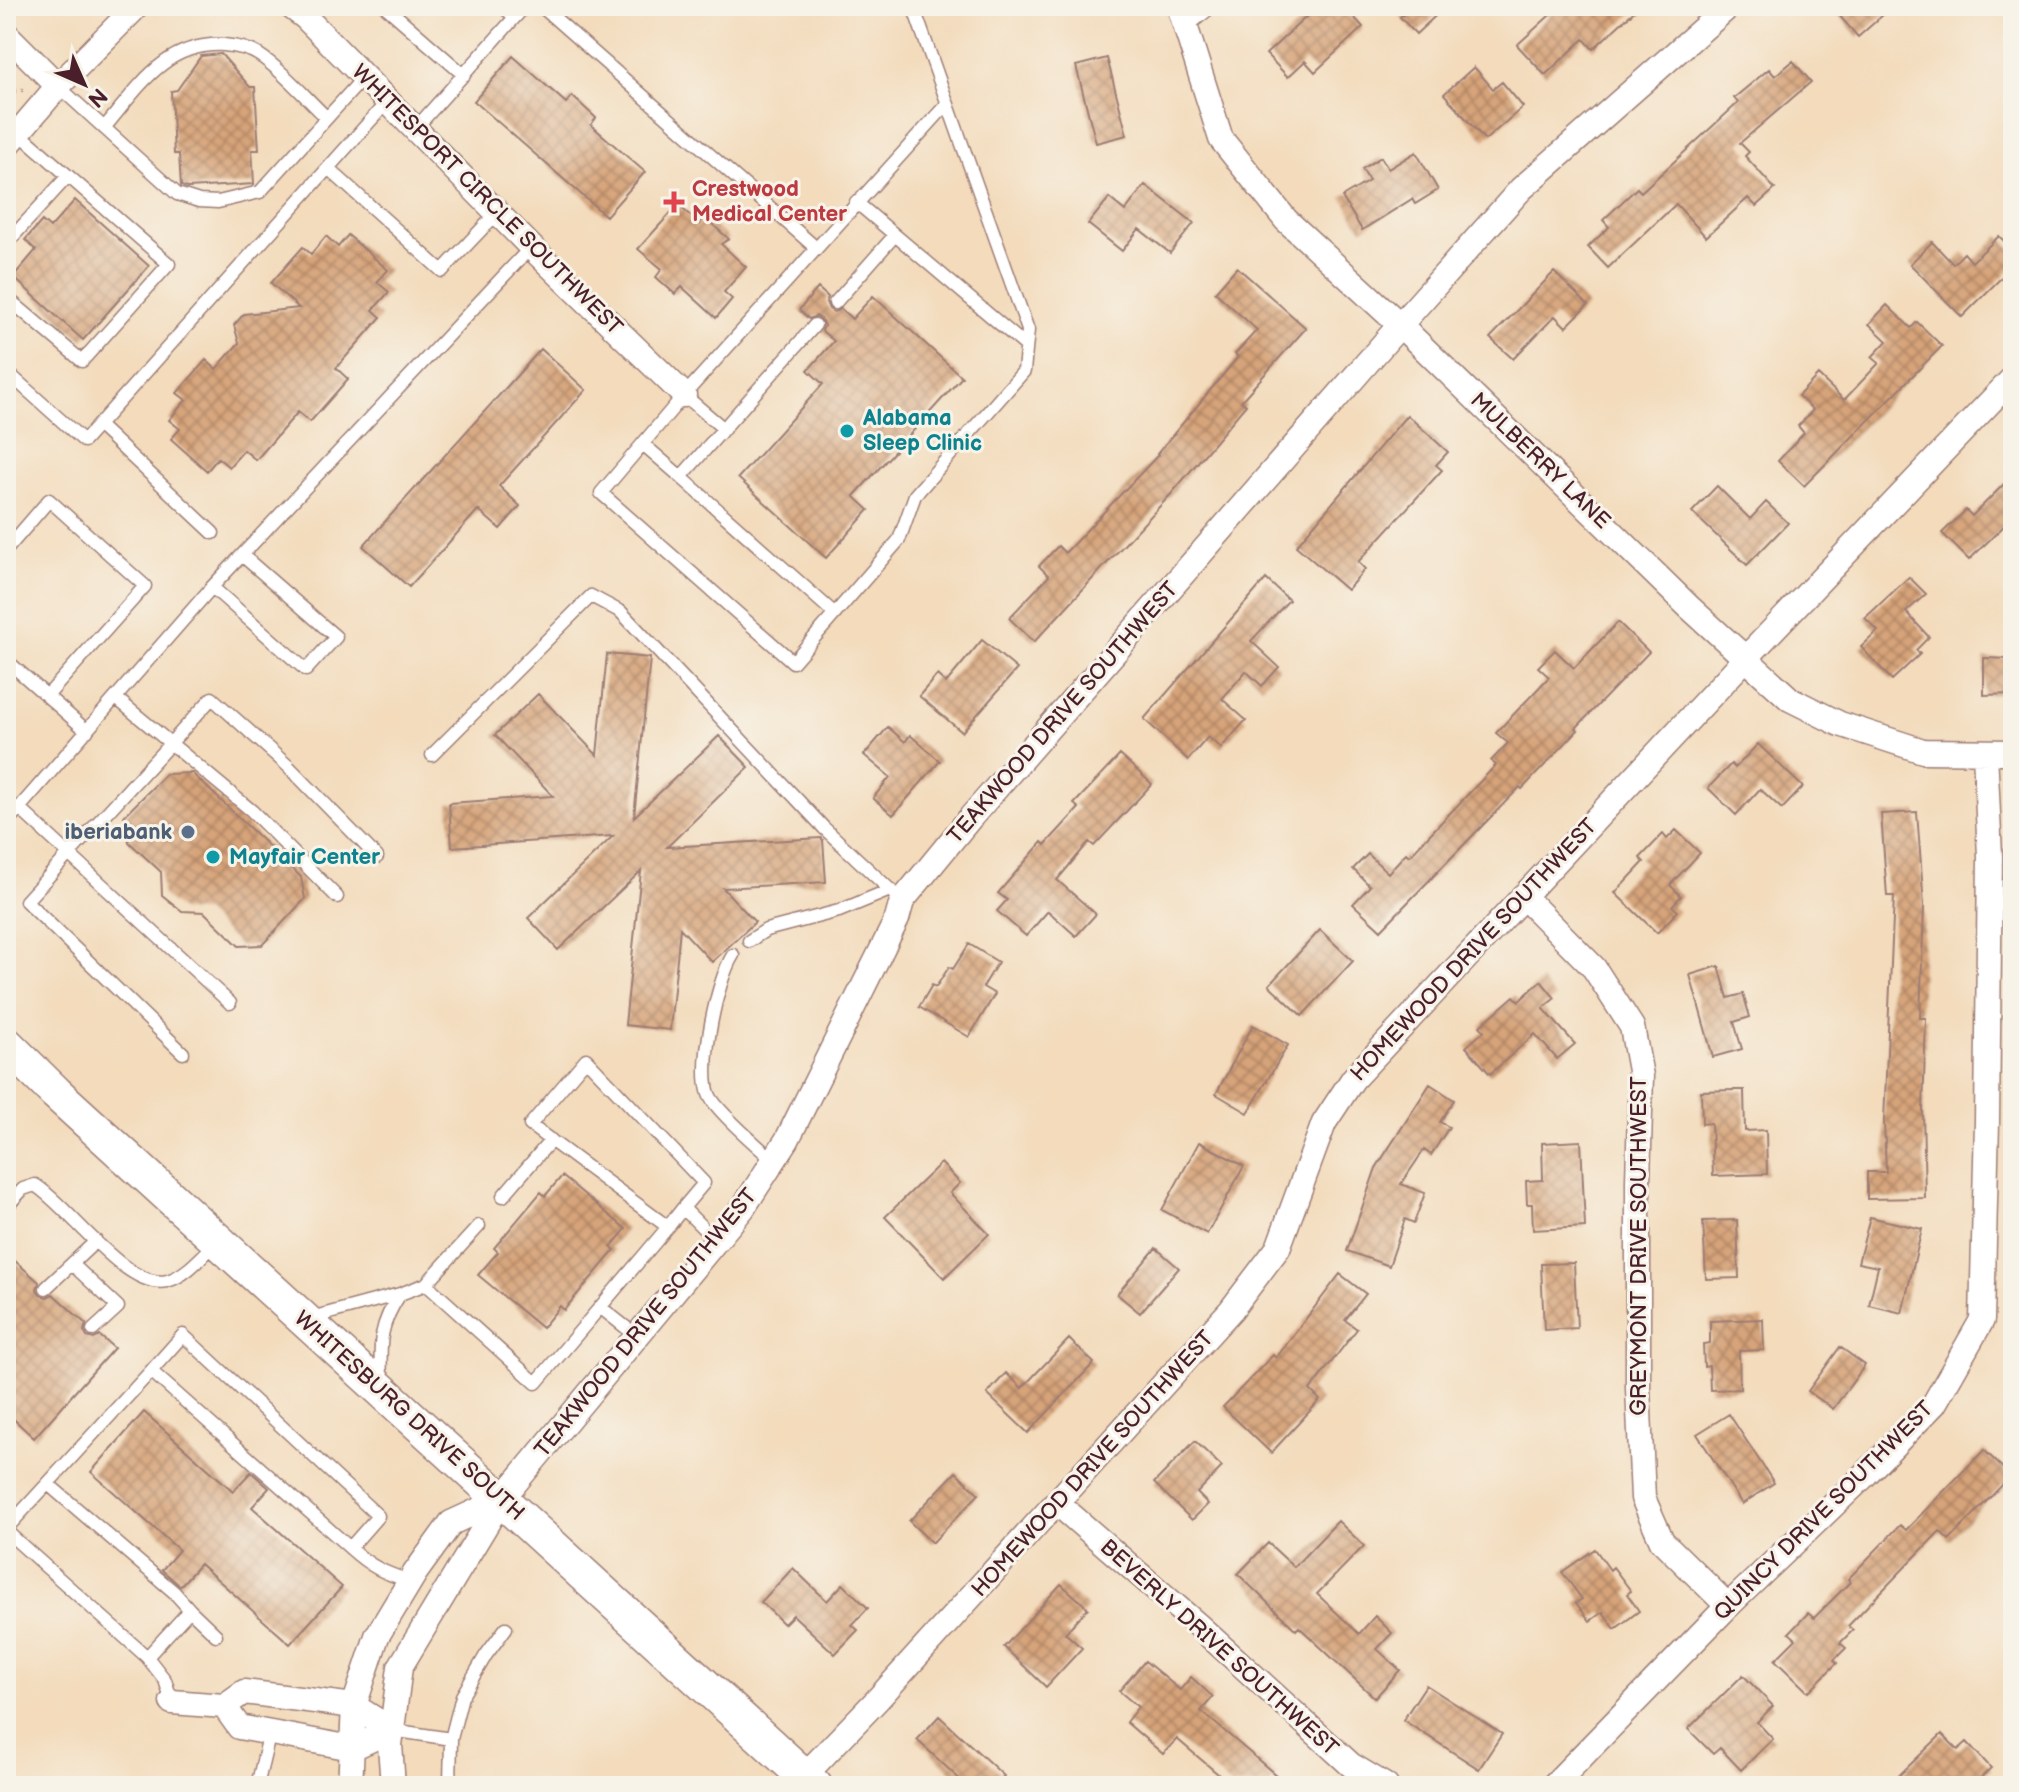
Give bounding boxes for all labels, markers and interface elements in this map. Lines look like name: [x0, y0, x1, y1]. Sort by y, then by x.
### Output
north arrow: [44, 44, 124, 124]
street label: WHITESPORT CIRCLE SOUTHWEST: [346, 59, 628, 341]
text: N: [82, 82, 112, 112]
place label: Crestwood Medical Center: [692, 176, 847, 228]
marker: Crestwood Medical Center: [663, 191, 685, 213]
street label: MULBERRY LANE: [1464, 387, 1616, 535]
place label: Alabama Sleep Clinic: [862, 405, 982, 457]
marker: Alabama Sleep Clinic: [838, 422, 856, 440]
street label: TEAKWOOD DRIVE SOUTHWEST: [942, 577, 1184, 849]
street label: HOMEWOOD DRIVE SOUTHWEST: [1345, 813, 1603, 1087]
place label: iberiabank: [65, 819, 172, 846]
marker: iberiabank: [179, 823, 197, 841]
place label: Mayfair Center: [229, 844, 380, 871]
marker: Mayfair Center: [204, 848, 222, 866]
street label: GREYMONT DRIVE SOUTHWEST: [1626, 1076, 1653, 1416]
street label: TEAKWOOD DRIVE SOUTHWEST: [529, 1183, 763, 1463]
street label: WHITESBURG DRIVE SOUTH: [288, 1305, 530, 1527]
street label: HOMEWOOD DRIVE SOUTHWEST: [966, 1325, 1220, 1603]
street label: QUINCY DRIVE SOUTHWEST: [1709, 1396, 1939, 1626]
street label: BEVERLY DRIVE SOUTHWEST: [1094, 1534, 1344, 1762]

